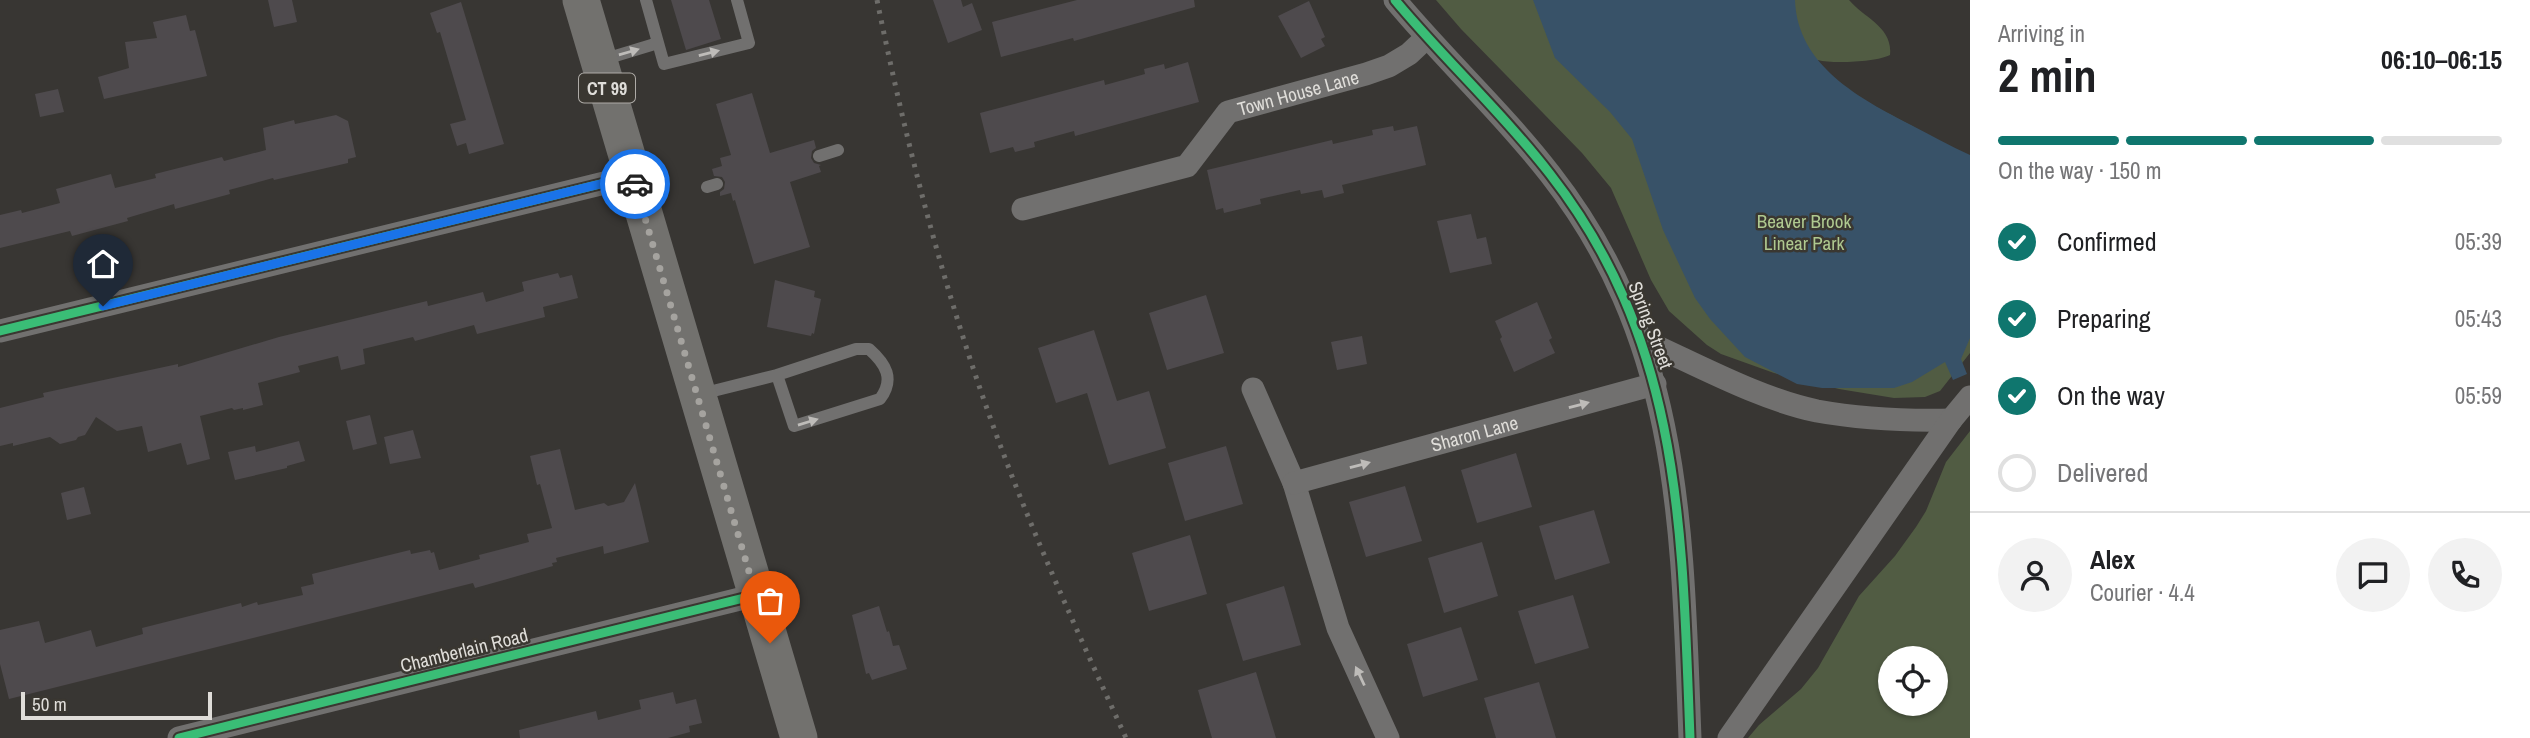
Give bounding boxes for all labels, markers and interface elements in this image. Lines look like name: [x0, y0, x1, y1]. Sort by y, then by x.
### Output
text: Arriving in: [1998, 18, 2085, 49]
text: 06:10–06:15: [2381, 42, 2502, 77]
text: 2 min: [1998, 44, 2097, 106]
one-way arrow: [618, 47, 639, 57]
one-way arrow: [698, 47, 720, 58]
street label: Town House Lane: [1234, 64, 1362, 122]
road number: CT 99: [579, 74, 635, 102]
courier: [600, 149, 670, 219]
text: On the way · 150 m: [1998, 155, 2162, 186]
icon: car: [616, 165, 654, 203]
park label: Beaver Brook Linear Park: [1757, 208, 1851, 256]
icon: check: [1998, 223, 2036, 261]
text: Confirmed: [2057, 224, 2157, 259]
text: 05:39: [2455, 226, 2502, 257]
pin: [73, 234, 133, 306]
icon: home: [84, 245, 122, 283]
street label: Spring Street: [1622, 277, 1680, 373]
icon: check: [1998, 300, 2036, 338]
text: Preparing: [2057, 301, 2151, 336]
text: 05:43: [2455, 303, 2502, 334]
icon: check: [1998, 377, 2036, 415]
text: On the way: [2057, 378, 2165, 413]
text: 05:59: [2455, 380, 2502, 411]
one-way arrow: [1569, 399, 1591, 410]
street label: Sharon Lane: [1428, 409, 1521, 458]
one-way arrow: [798, 416, 819, 426]
text: Delivered: [2057, 455, 2148, 490]
one-way arrow: [1349, 459, 1371, 470]
button: person: [1998, 538, 2072, 612]
button: chat: [2336, 538, 2410, 612]
button: phone: [2428, 538, 2502, 612]
text: Alex: [2090, 542, 2135, 577]
pin: [740, 571, 800, 643]
text: Courier · 4.4: [2090, 577, 2195, 608]
icon: bag: [751, 582, 789, 620]
street label: Chamberlain Road: [397, 622, 531, 678]
map controls: [1878, 646, 1948, 716]
button: locate: [1878, 646, 1948, 716]
one-way arrow: [1354, 666, 1365, 686]
scale bar: [21, 689, 212, 721]
text: 50 m: [32, 691, 67, 717]

